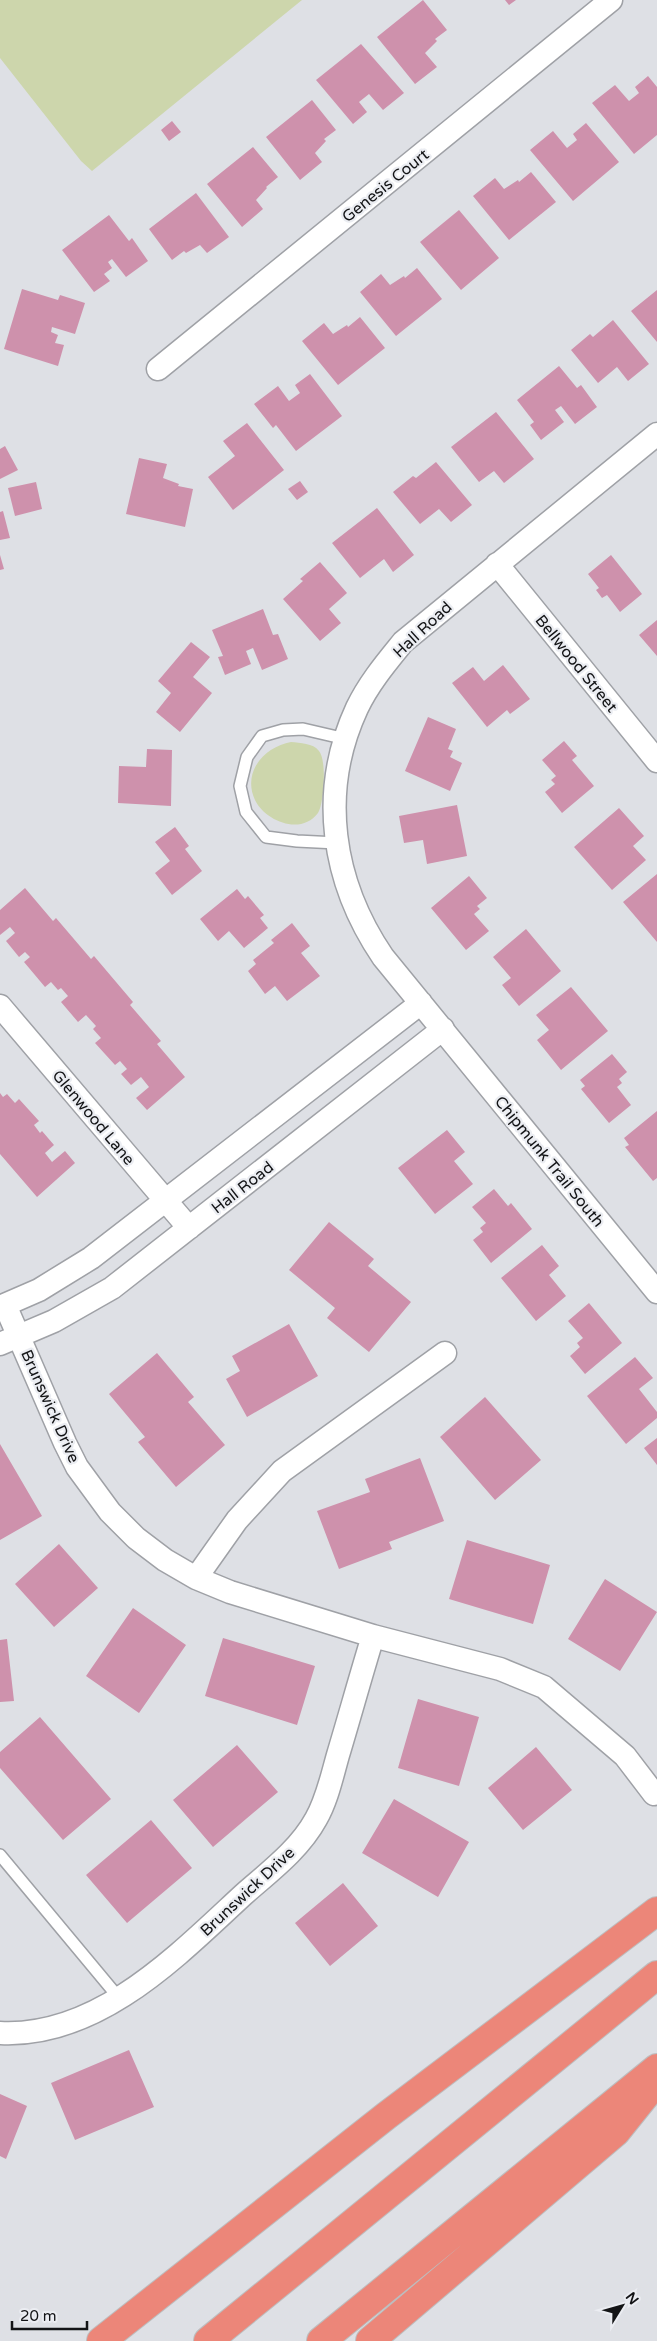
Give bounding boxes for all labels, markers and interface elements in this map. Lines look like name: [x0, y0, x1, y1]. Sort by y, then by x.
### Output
street label: Genesis Court: [338, 145, 433, 227]
street label: Hall Road: [389, 597, 456, 662]
street label: Bellwood Street: [531, 611, 622, 717]
street label: Glenwood Lane: [48, 1066, 139, 1169]
street label: Chipmunk Trail South: [490, 1092, 608, 1231]
street label: Hall Road: [208, 1157, 278, 1218]
street label: Brunswick Drive: [16, 1347, 84, 1466]
street label: Brunswick Drive: [196, 1843, 299, 1941]
north arrow: [597, 2281, 647, 2331]
text: N: [622, 2289, 642, 2308]
scale bar: [12, 2298, 88, 2330]
text: 20 m: [20, 2307, 57, 2325]

